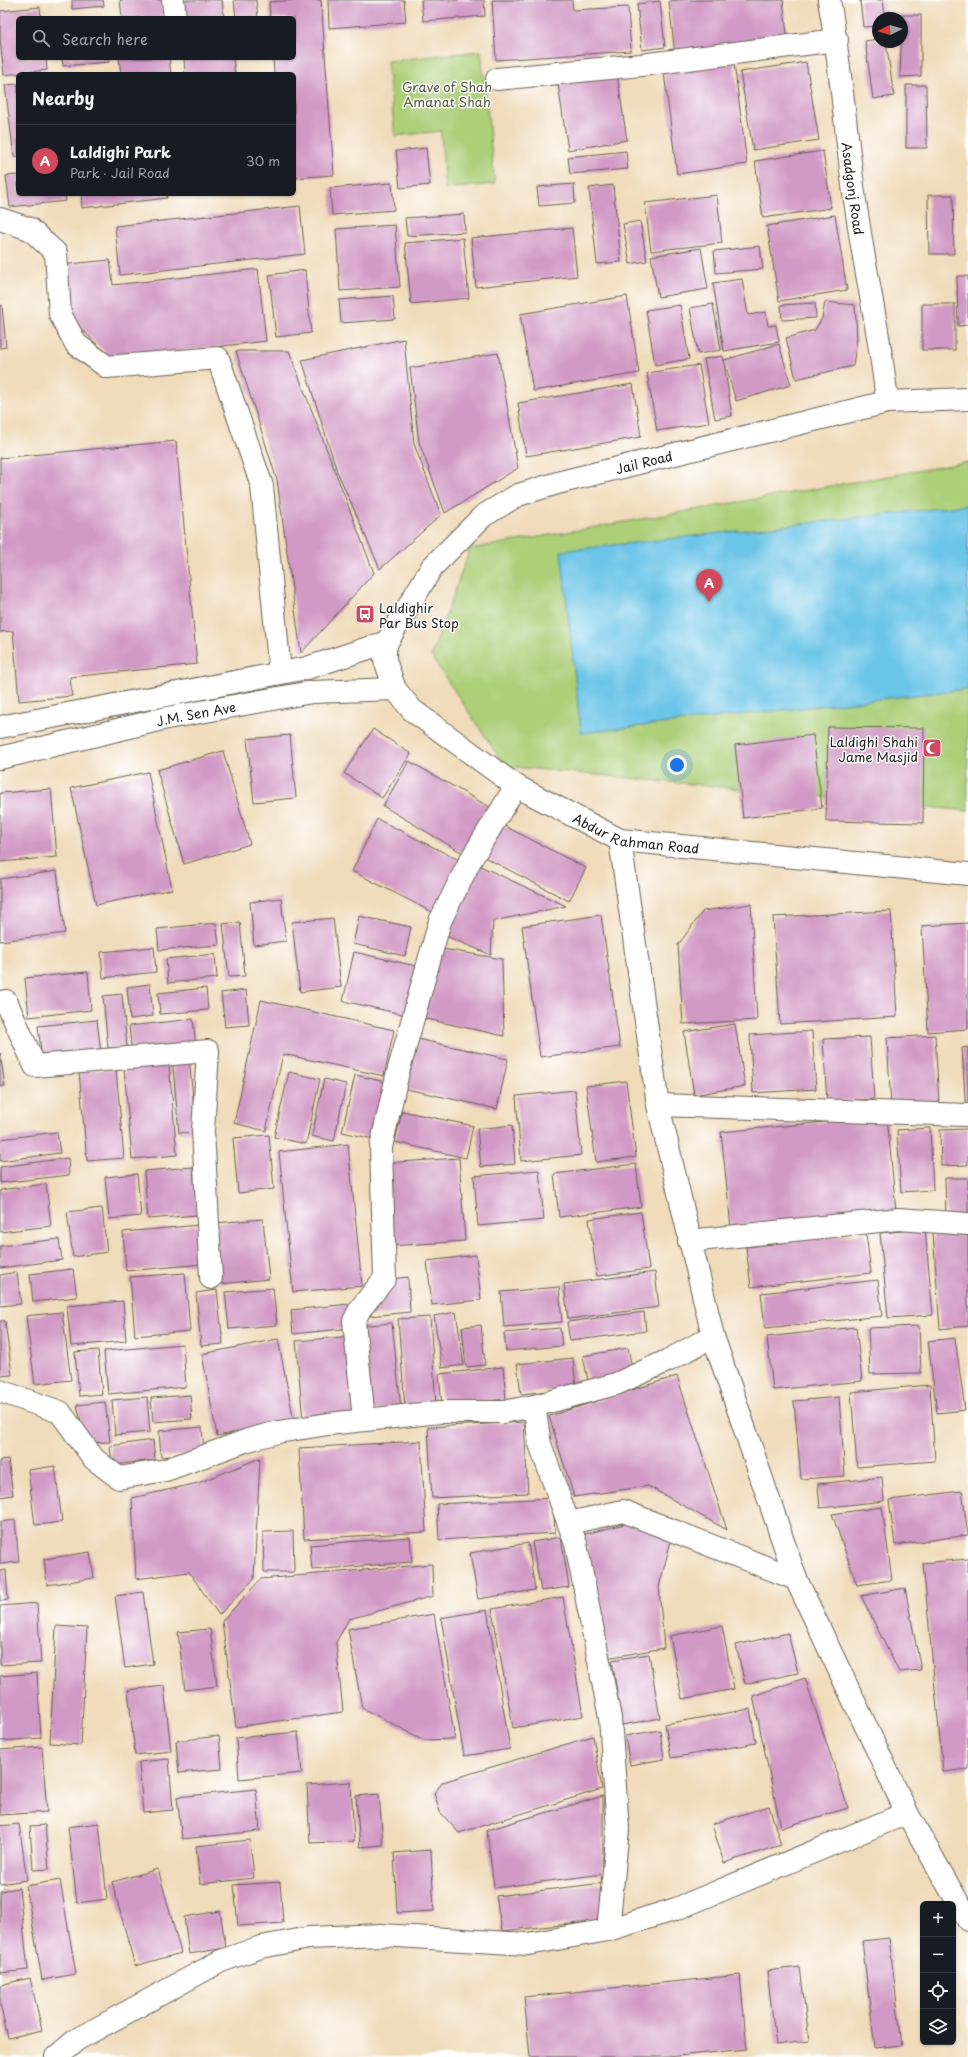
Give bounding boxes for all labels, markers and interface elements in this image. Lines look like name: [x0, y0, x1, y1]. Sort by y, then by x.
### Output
north arrow: [872, 12, 908, 48]
search box: [16, 16, 296, 60]
icon: search: [30, 27, 52, 49]
text: Search here: [62, 27, 148, 50]
park label: Grave of Shah Amanat Shah: [402, 77, 492, 111]
text: Nearby: [32, 85, 94, 111]
text: Laldighi Park: [70, 140, 171, 163]
street label: Asadgonj Road: [838, 141, 870, 236]
text: A: [40, 151, 50, 170]
text: 30 m: [246, 151, 280, 170]
text: Park · Jail Road: [70, 163, 170, 182]
street label: Jail Road: [614, 446, 674, 478]
pin: A: [696, 569, 722, 602]
place label: Laldighir Par Bus Stop: [379, 598, 459, 632]
bus stop icon: Laldighir Par Bus Stop: [354, 603, 376, 625]
street label: J.M. Sen Ave: [154, 696, 237, 730]
place label: Laldighi Shahi Jame Masjid: [830, 732, 918, 766]
mosque icon: Laldighi Shahi Jame Masjid: [921, 737, 943, 759]
your location: [667, 755, 687, 775]
street label: Abdur Rahman Road: [570, 808, 700, 857]
map controls: [920, 1901, 956, 2045]
button: +: [920, 1901, 956, 1937]
button: −: [920, 1937, 956, 1973]
button: locate: [920, 1973, 956, 2009]
button: layers: [920, 2009, 956, 2045]

